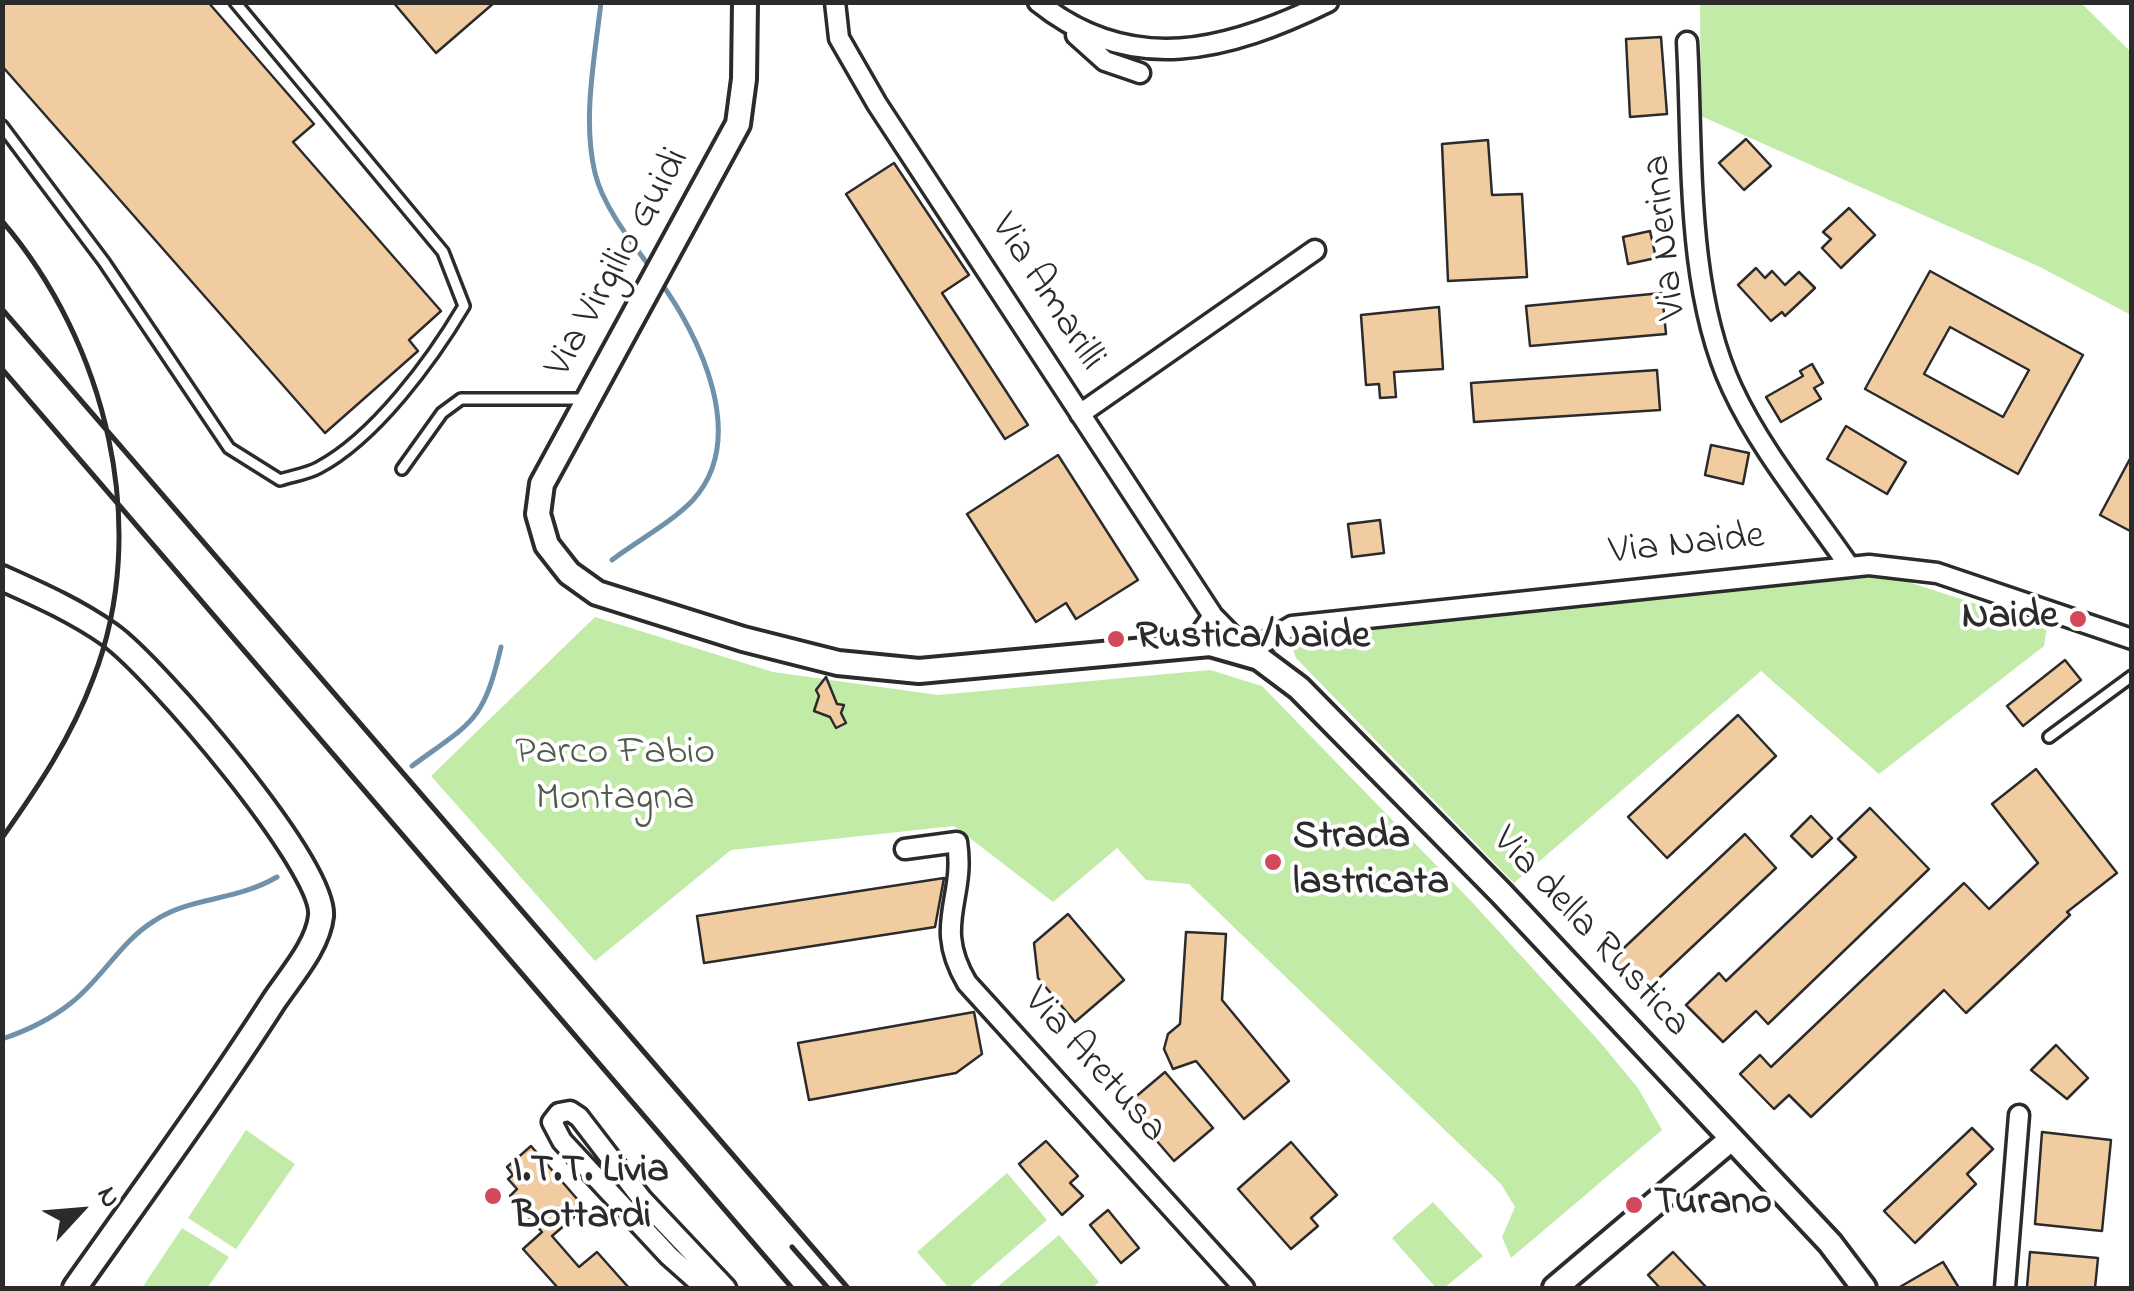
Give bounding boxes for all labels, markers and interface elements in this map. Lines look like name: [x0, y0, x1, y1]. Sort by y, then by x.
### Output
street label: Via Virgilio Guidi: [537, 141, 703, 387]
street label: Via Nerina: [1635, 152, 1701, 322]
street label: Via Amarilli: [977, 207, 1113, 381]
street label: Via Naide: [1607, 515, 1767, 579]
place label: Naide: [1962, 595, 2058, 643]
marker: Naide: [2067, 608, 2089, 630]
place label: Rustica/Naide: [1136, 615, 1370, 663]
marker: Rustica/Naide: [1105, 628, 1127, 650]
park label: Parco Fabio Montagna: [515, 731, 715, 825]
place label: Strada lastricata: [1293, 815, 1449, 909]
street label: Via della Rustica: [1479, 819, 1699, 1049]
marker: Strada lastricata: [1262, 851, 1284, 873]
street label: Via Aretusa: [1011, 979, 1175, 1155]
place label: I.T.T. Livia Bottardi: [513, 1149, 669, 1243]
north arrow: [30, 1161, 130, 1261]
text: N: [85, 1180, 130, 1215]
place label: Turano: [1654, 1181, 1772, 1229]
marker: I.T.T. Livia Bottardi: [482, 1185, 504, 1207]
marker: Turano: [1623, 1194, 1645, 1216]

